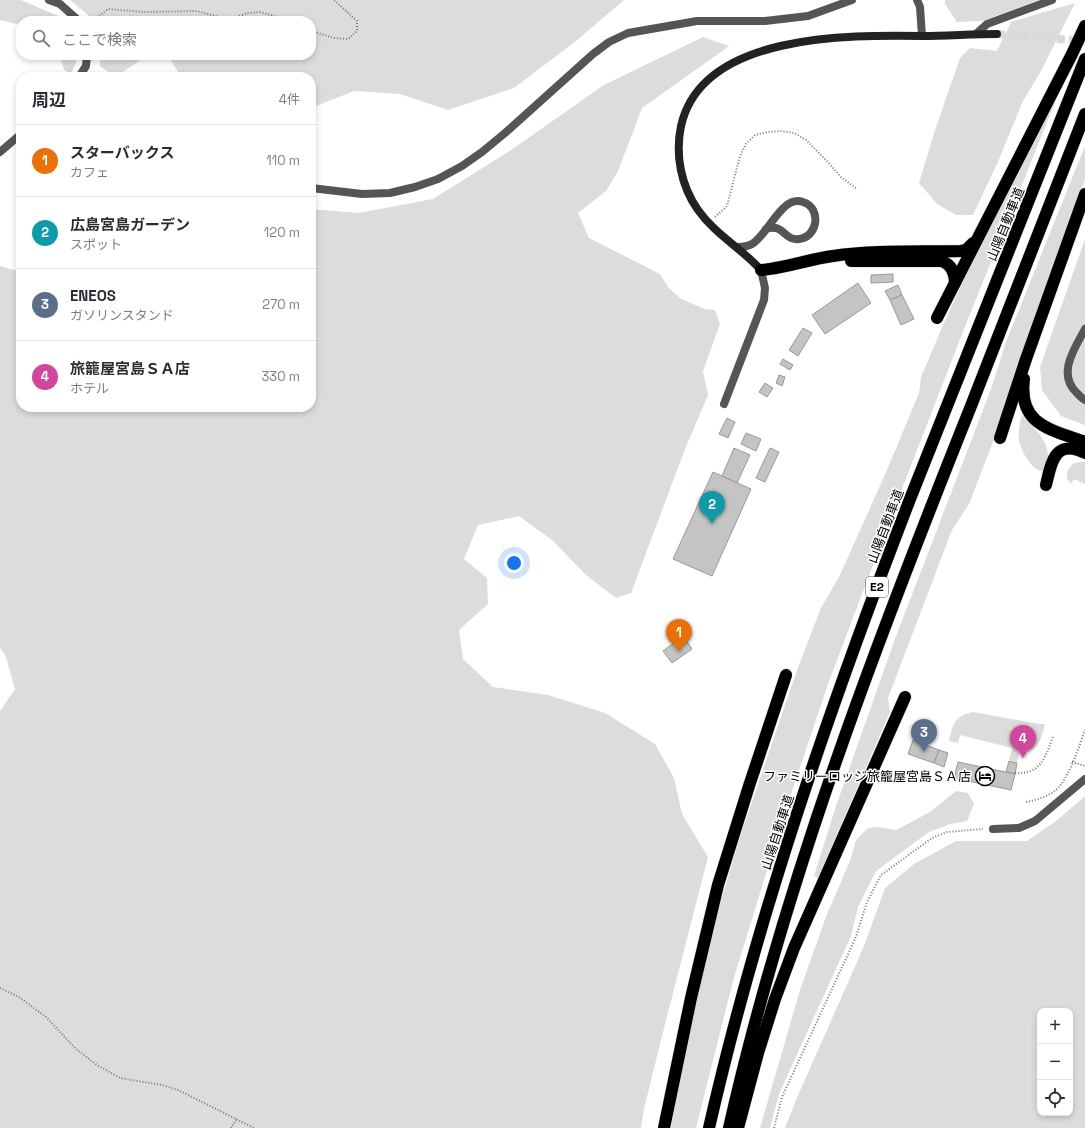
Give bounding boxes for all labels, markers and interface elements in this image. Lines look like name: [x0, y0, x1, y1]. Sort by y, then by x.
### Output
search box: [16, 16, 316, 60]
icon: search: [30, 27, 52, 49]
text: ここで検索: [62, 30, 137, 49]
text: 周辺: [32, 89, 66, 111]
text: 4件: [279, 91, 300, 108]
text: スターバックス: [70, 143, 174, 162]
text: 1: [42, 152, 48, 169]
text: 110 m: [266, 152, 300, 169]
text: カフェ: [70, 164, 109, 181]
street label: 山陽自動車道: [983, 185, 1028, 264]
text: 広島宮島ガーデン: [70, 215, 190, 234]
text: 2: [41, 224, 49, 241]
text: 120 m: [264, 224, 300, 241]
text: スポット: [70, 236, 122, 253]
text: ENEOS: [70, 286, 116, 305]
text: 3: [41, 296, 49, 313]
text: 270 m: [262, 296, 300, 313]
text: ガソリンスタンド: [70, 307, 174, 324]
text: 旅籠屋宮島ＳＡ店: [70, 359, 190, 378]
text: 4: [41, 368, 49, 385]
text: 330 m: [261, 368, 300, 385]
text: ホテル: [70, 380, 109, 397]
street label: 山陽自動車道: [864, 487, 907, 566]
pin: 2: [699, 491, 725, 524]
your location: [504, 553, 524, 573]
road number: E2: [866, 577, 888, 597]
pin: 1: [666, 619, 692, 652]
pin: 3: [911, 719, 937, 752]
pin: 4: [1010, 725, 1036, 758]
hotel icon: ファミリーロッジ旅籠屋宮島ＳＡ店: [974, 765, 996, 787]
place label: ファミリーロッジ旅籠屋宮島ＳＡ店: [763, 768, 971, 785]
street label: 山陽自動車道: [757, 792, 798, 872]
map controls: [1037, 1008, 1073, 1116]
button: +: [1037, 1008, 1073, 1044]
button: −: [1037, 1044, 1073, 1080]
button: locate: [1037, 1080, 1073, 1116]

